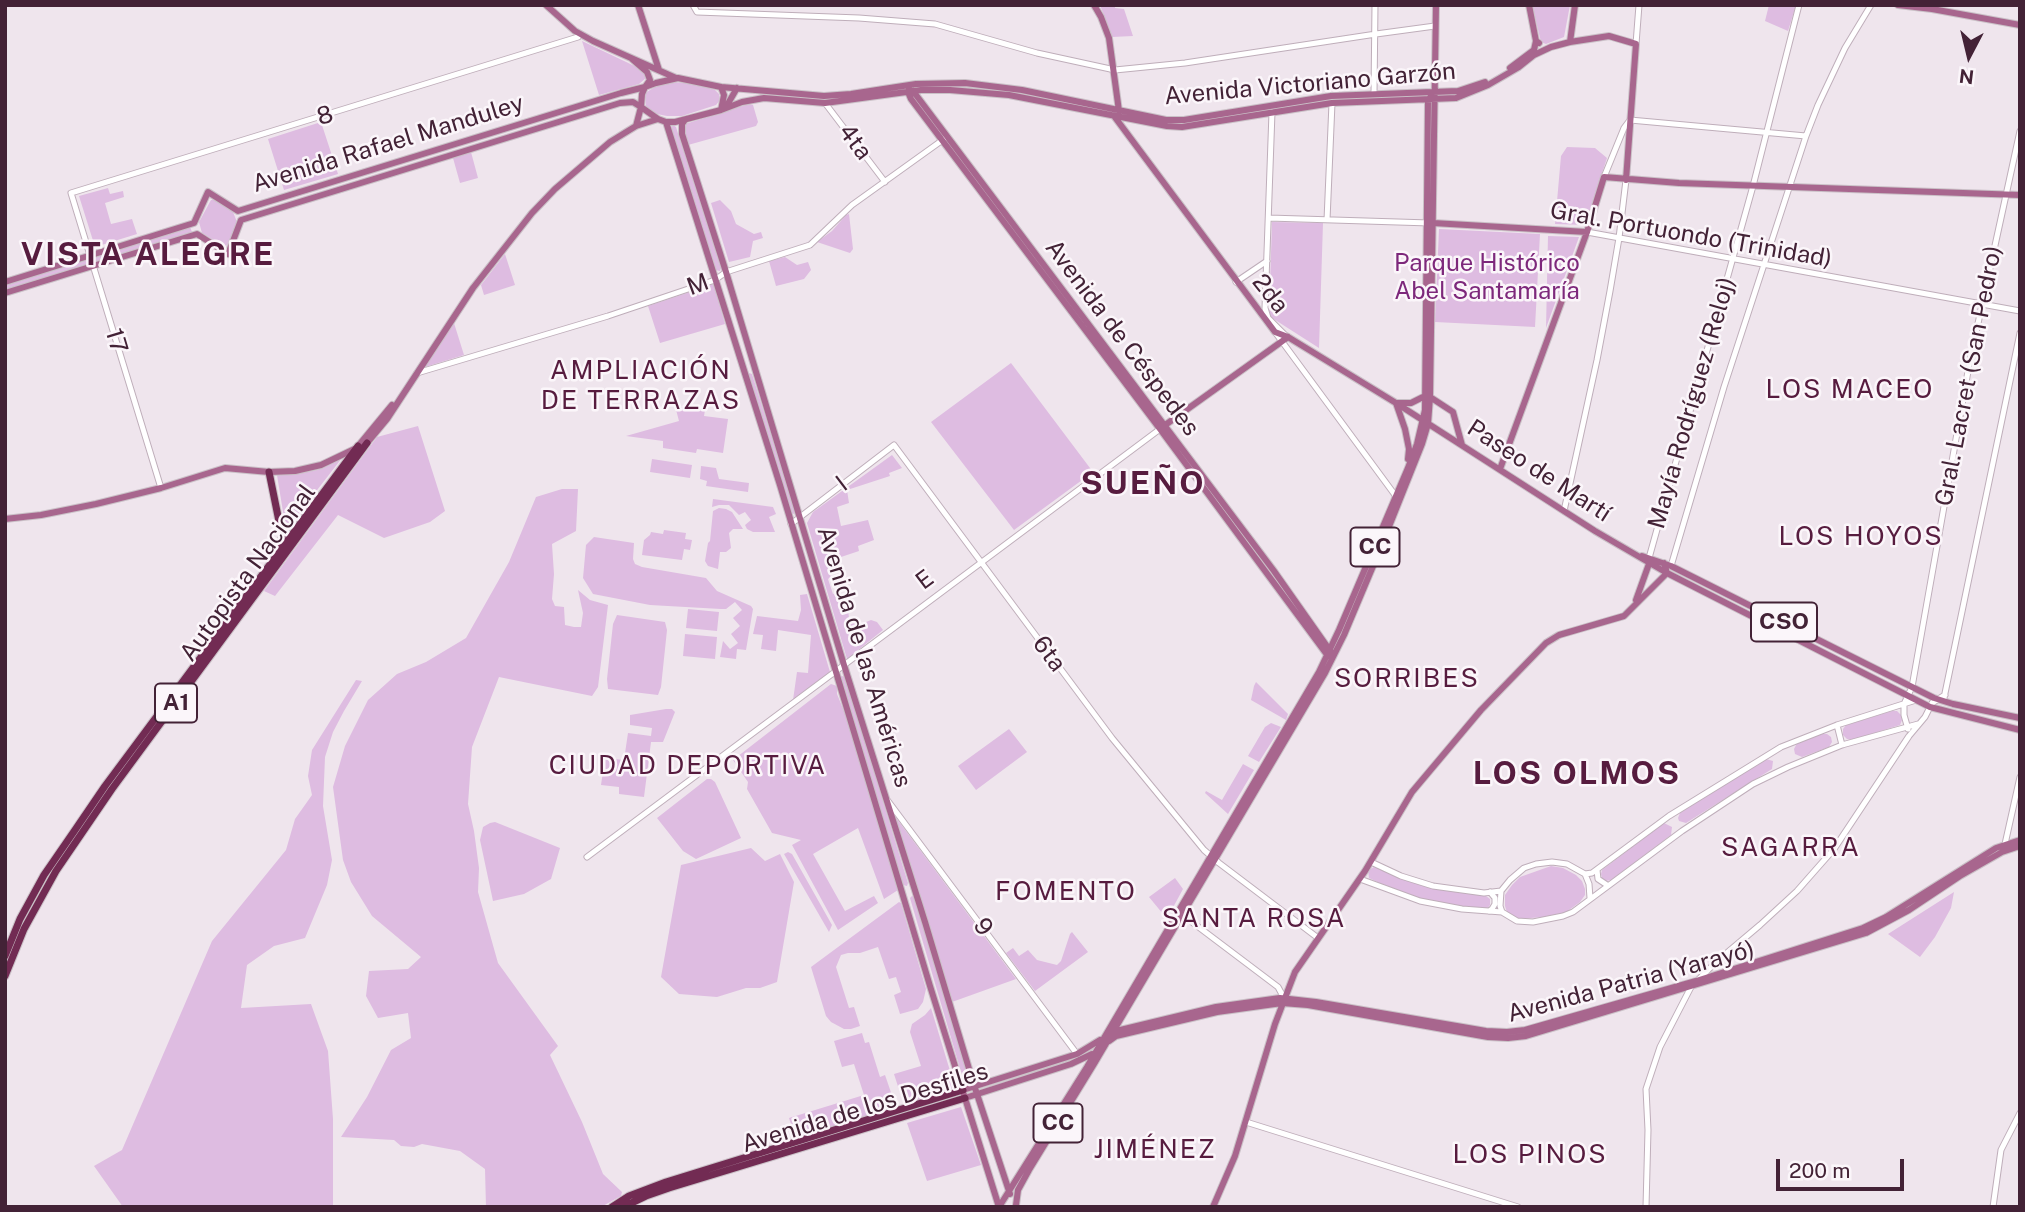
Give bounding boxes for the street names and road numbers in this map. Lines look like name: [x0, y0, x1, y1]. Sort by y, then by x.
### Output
street label: Avenida Victoriano Garzón: [1163, 57, 1457, 111]
street label: Avenida Rafael Manduley: [249, 89, 527, 199]
street label: 8: [313, 100, 337, 132]
street label: 4ta: [832, 118, 878, 166]
street label: Gral. Portuondo (Trinidad): [1548, 196, 1834, 274]
street label: Avenida de Céspedes: [1039, 234, 1205, 442]
street label: Gral. Lacret (San Pedro): [1930, 243, 2008, 509]
street label: M: [683, 268, 713, 302]
street label: 2da: [1246, 269, 1294, 319]
street label: Mayía Rodríguez (Reloj): [1642, 274, 1742, 532]
street label: 17: [99, 325, 133, 357]
street label: Paseo de Martí: [1462, 414, 1616, 528]
street label: I: [831, 470, 853, 498]
street label: Autopista Nacional: [174, 479, 322, 667]
street label: Avenida de las Américas: [811, 523, 917, 791]
road number: CC: [1350, 527, 1400, 566]
street label: E: [910, 564, 940, 596]
road number: CSO: [1751, 602, 1817, 642]
street label: 6ta: [1026, 630, 1072, 678]
road number: A1: [155, 684, 197, 722]
street label: 9: [967, 912, 999, 942]
street label: Avenida Patria (Yarayó): [1504, 935, 1758, 1029]
street label: Avenida de los Desfiles: [738, 1057, 992, 1159]
road number: CC: [1034, 1104, 1082, 1142]

